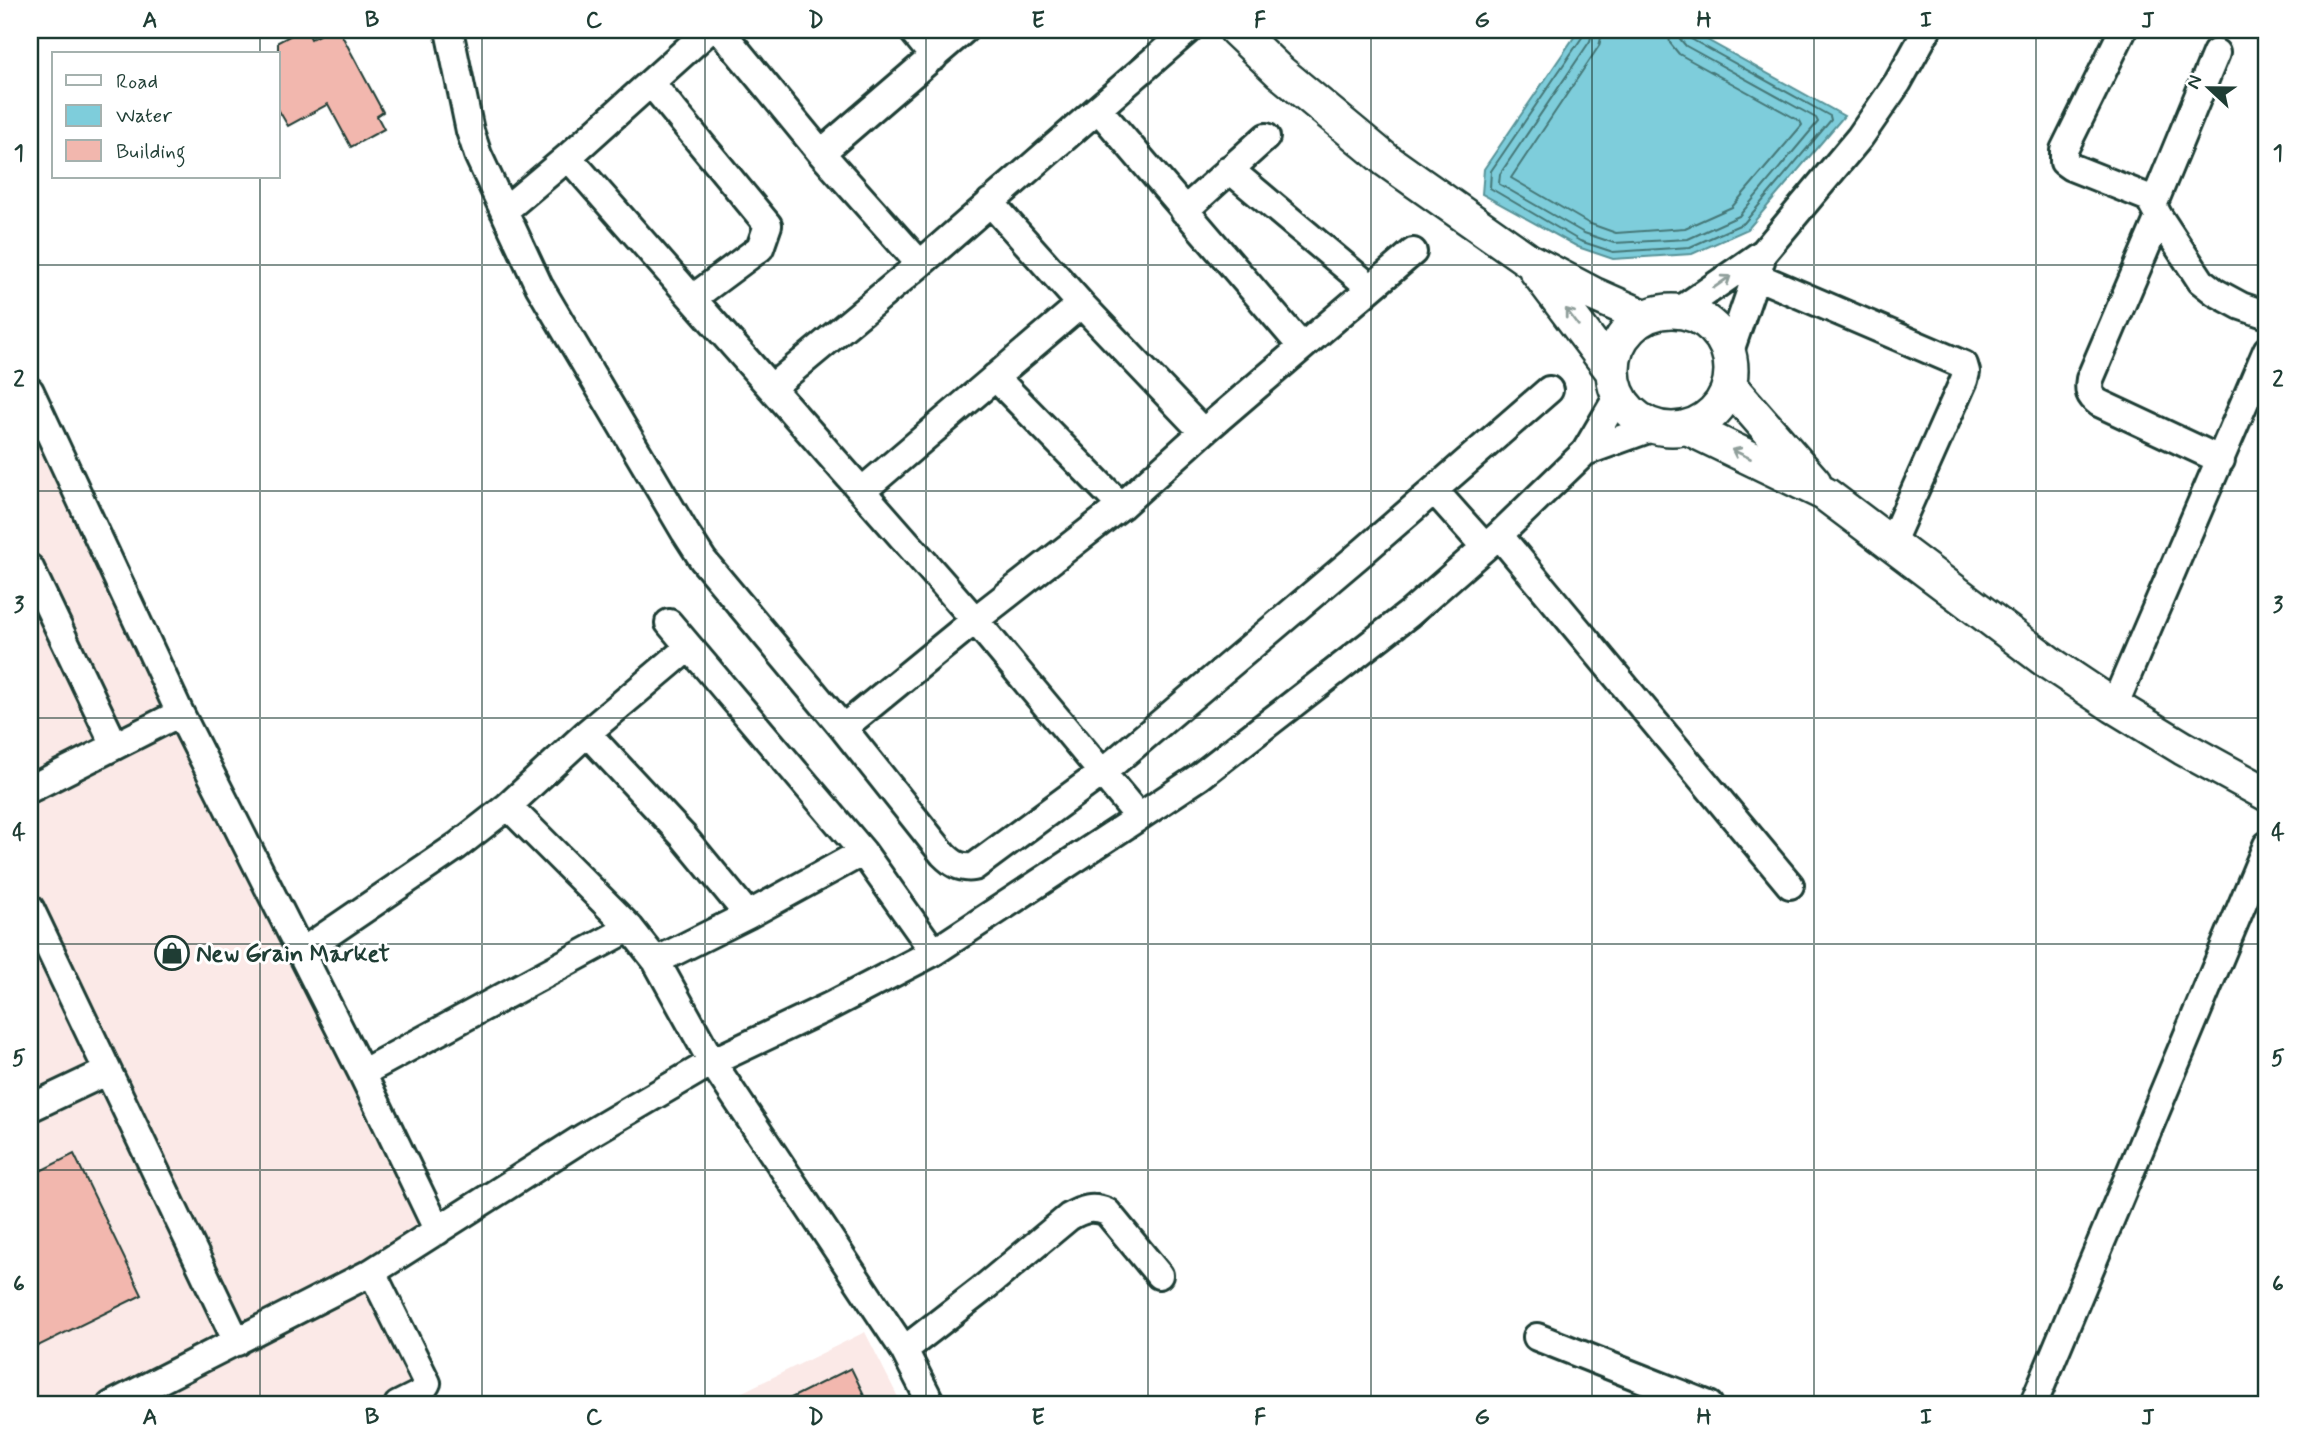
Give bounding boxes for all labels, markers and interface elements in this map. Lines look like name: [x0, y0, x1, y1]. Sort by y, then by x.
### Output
text: A: [142, 6, 158, 36]
text: B: [365, 6, 380, 36]
text: C: [586, 6, 603, 36]
text: D: [808, 6, 824, 36]
text: E: [1031, 6, 1045, 36]
text: F: [1254, 6, 1266, 36]
text: G: [1474, 6, 1490, 36]
text: H: [1696, 6, 1712, 36]
text: I: [1920, 6, 1932, 36]
text: J: [2141, 6, 2155, 36]
legend: [52, 52, 280, 178]
north arrow: [2174, 52, 2244, 122]
text: Road: [116, 68, 158, 96]
text: N: [2181, 72, 2209, 93]
text: Water: [116, 102, 172, 130]
text: Building: [116, 138, 186, 168]
text: 1: [14, 139, 24, 169]
text: 1: [2273, 139, 2283, 169]
one-way arrow: [1712, 275, 1731, 289]
one-way arrow: [1565, 309, 1580, 327]
text: 2: [13, 365, 25, 395]
text: 2: [2272, 365, 2284, 395]
one-way arrow: [1731, 446, 1752, 460]
text: 3: [14, 591, 25, 621]
text: 3: [2273, 591, 2284, 621]
text: 4: [12, 818, 26, 848]
text: 4: [2271, 818, 2285, 848]
shop icon: New Grain Market: [153, 934, 191, 972]
place label: New Grain Market: [196, 939, 390, 970]
text: 5: [12, 1044, 26, 1074]
text: 5: [2271, 1044, 2285, 1074]
text: 6: [13, 1270, 25, 1300]
text: 6: [2272, 1270, 2284, 1300]
text: A: [142, 1403, 158, 1433]
text: B: [365, 1403, 380, 1433]
text: C: [586, 1403, 603, 1433]
text: D: [808, 1403, 824, 1433]
text: E: [1031, 1403, 1045, 1433]
text: F: [1254, 1403, 1266, 1433]
text: G: [1474, 1403, 1490, 1433]
text: H: [1696, 1403, 1712, 1433]
text: I: [1920, 1403, 1932, 1433]
text: J: [2141, 1403, 2155, 1433]

